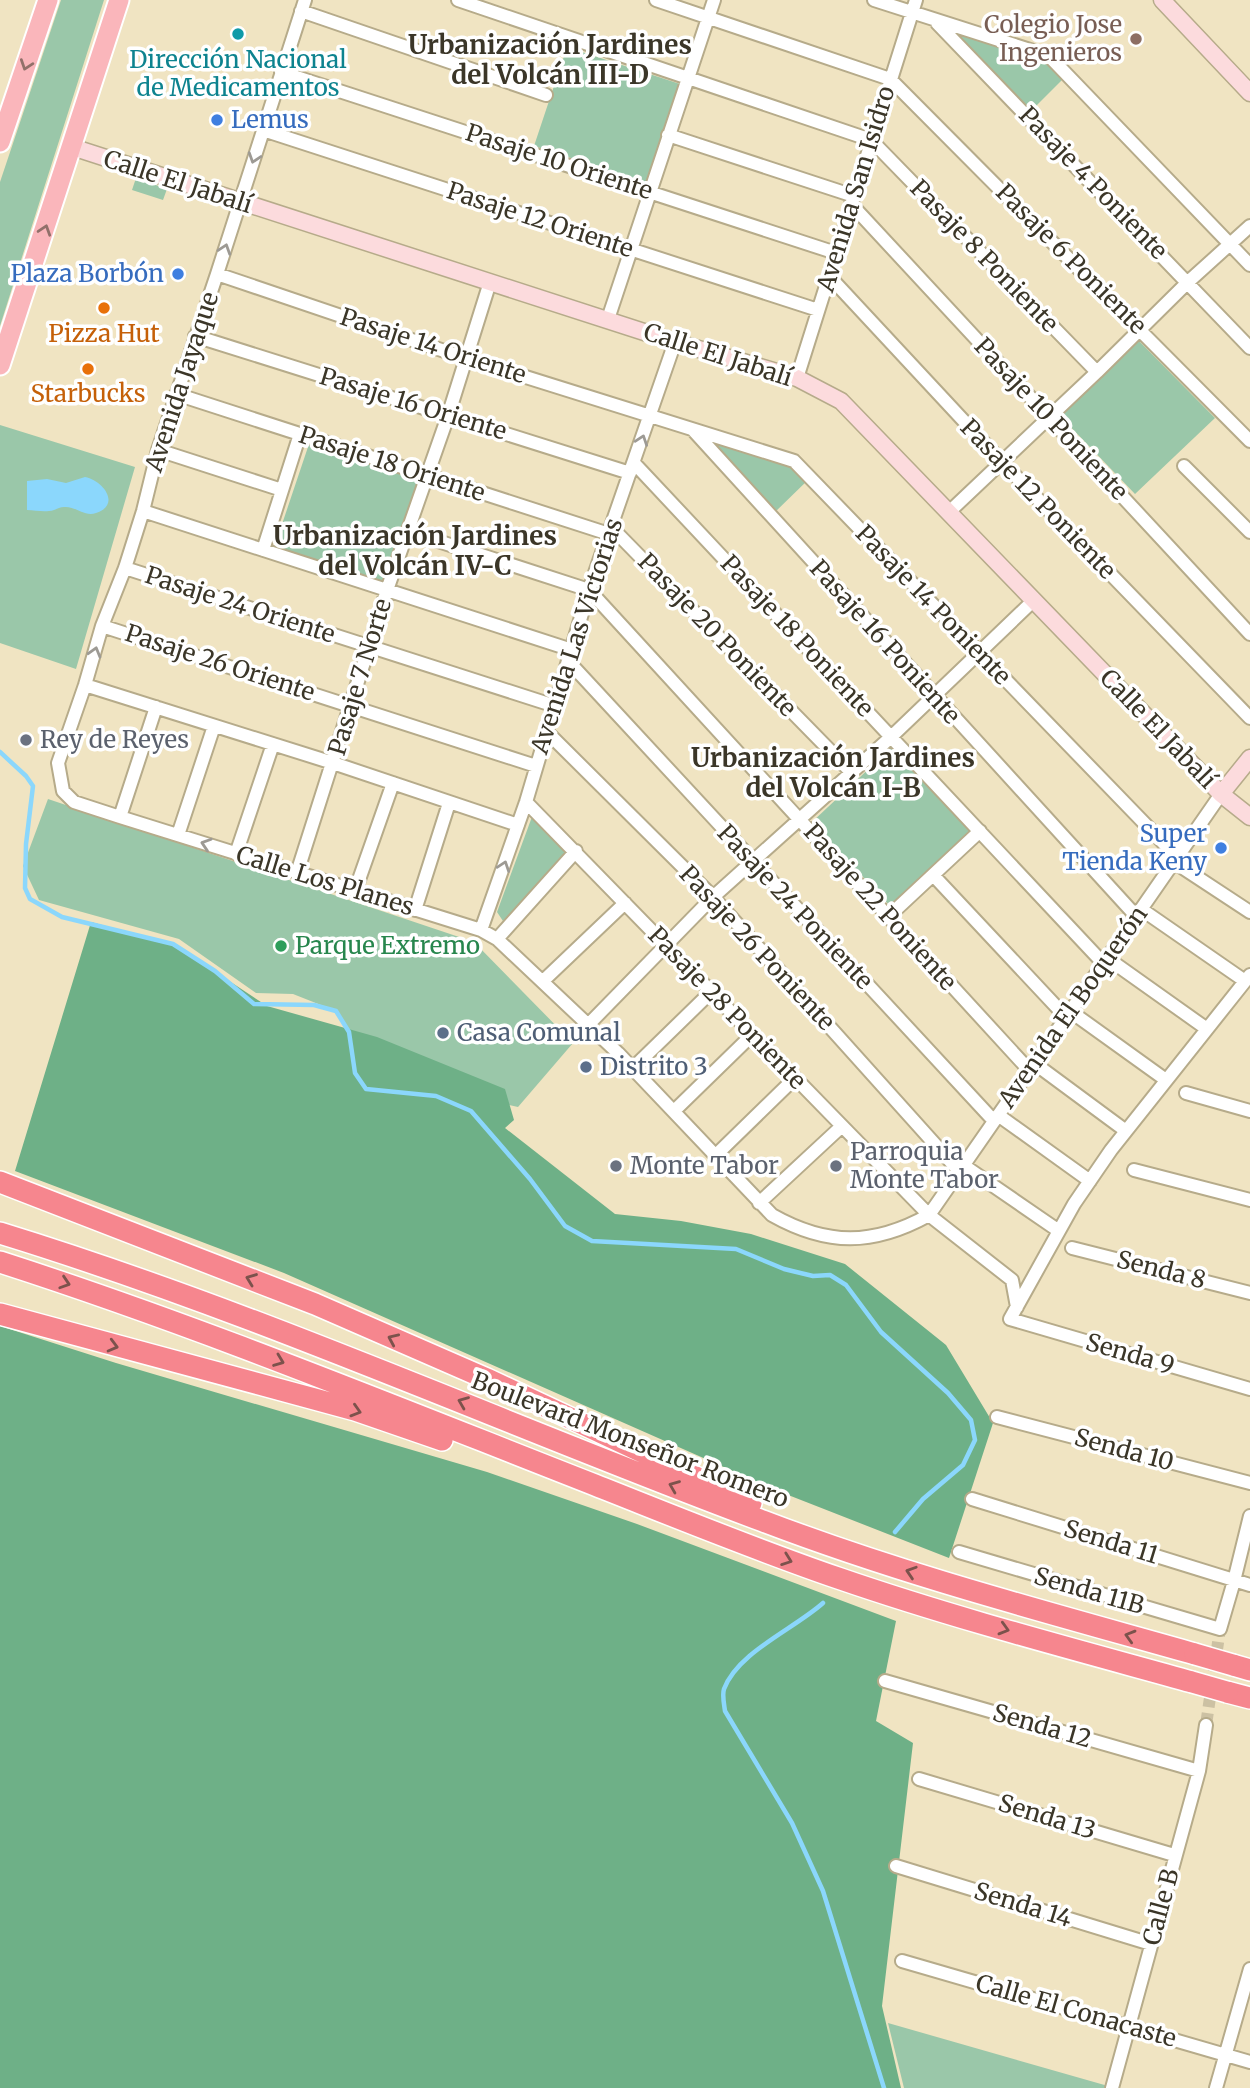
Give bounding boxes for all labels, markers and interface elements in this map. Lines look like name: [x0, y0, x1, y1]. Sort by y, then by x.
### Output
place label: Colegio Jose Ingenieros: [984, 9, 1122, 68]
marker: Dirección Nacional de Medicamentos: [230, 26, 246, 42]
district label: Urbanización Jardines del Volcán III-D: [408, 28, 692, 91]
marker: Colegio Jose Ingenieros: [1128, 31, 1144, 47]
place label: Dirección Nacional de Medicamentos: [129, 44, 347, 103]
one-way arrow: [20, 58, 34, 70]
street label: Avenida San Isidro: [809, 82, 902, 297]
street label: Pasaje 4 Poniente: [1012, 100, 1174, 266]
place label: Lemus: [231, 104, 309, 135]
marker: Lemus: [209, 112, 225, 128]
street label: Pasaje 10 Oriente: [462, 117, 657, 206]
street label: Calle El Jabalí: [100, 143, 258, 220]
one-way arrow: [248, 152, 262, 164]
street label: Pasaje 8 Poniente: [904, 173, 1065, 339]
street label: Pasaje 12 Oriente: [443, 175, 637, 264]
street label: Pasaje 6 Poniente: [989, 177, 1153, 341]
one-way arrow: [36, 225, 51, 237]
one-way arrow: [217, 244, 231, 256]
place label: Plaza Borbón: [10, 258, 164, 289]
marker: Plaza Borbón: [170, 266, 186, 282]
street label: Avenida Jayaque: [138, 288, 225, 477]
marker: Pizza Hut: [96, 300, 112, 316]
street label: Pasaje 14 Oriente: [336, 301, 530, 390]
street label: Calle El Jabalí: [640, 316, 798, 393]
place label: Pizza Hut: [48, 318, 160, 349]
street label: Pasaje 10 Poniente: [968, 331, 1135, 507]
street label: Pasaje 16 Oriente: [316, 360, 510, 447]
marker: Starbucks: [80, 361, 96, 377]
place label: Starbucks: [30, 378, 146, 409]
street label: Pasaje 12 Poniente: [954, 412, 1123, 585]
street label: Pasaje 18 Oriente: [295, 419, 489, 508]
one-way arrow: [634, 434, 648, 446]
street label: Avenida Las Victorias: [523, 514, 629, 759]
street label: Pasaje 14 Poniente: [849, 518, 1018, 691]
district label: Urbanización Jardines del Volcán IV-C: [273, 519, 557, 582]
street label: Pasaje 20 Poniente: [631, 546, 803, 723]
street label: Pasaje 18 Poniente: [714, 548, 881, 723]
street label: Pasaje 16 Poniente: [803, 553, 967, 730]
street label: Pasaje 24 Oriente: [141, 559, 339, 650]
street label: Pasaje 7 Norte: [321, 595, 398, 759]
street label: Pasaje 26 Oriente: [121, 617, 319, 708]
one-way arrow: [86, 646, 101, 658]
street label: Calle El Jabalí: [1094, 662, 1224, 796]
place label: Rey de Reyes: [40, 724, 189, 755]
marker: Rey de Reyes: [18, 732, 34, 748]
district label: Urbanización Jardines del Volcán I-B: [691, 741, 975, 804]
street label: Pasaje 22 Poniente: [797, 817, 964, 997]
street label: Pasaje 24 Poniente: [711, 818, 880, 996]
place label: Super Tienda Keny: [1062, 818, 1207, 877]
one-way arrow: [200, 838, 212, 852]
street label: Calle Los Planes: [232, 839, 418, 922]
marker: Super Tienda Keny: [1213, 840, 1229, 856]
street label: Pasaje 26 Poniente: [673, 859, 842, 1037]
one-way arrow: [496, 860, 510, 872]
street label: Avenida El Boquerón: [991, 900, 1154, 1115]
street label: Pasaje 28 Poniente: [642, 920, 813, 1096]
place label: Parque Extremo: [295, 930, 480, 961]
marker: Parque Extremo: [273, 938, 289, 954]
place label: Casa Comunal: [457, 1017, 621, 1048]
marker: Casa Comunal: [435, 1025, 451, 1041]
place label: Distrito 3: [600, 1051, 708, 1082]
marker: Distrito 3: [578, 1059, 594, 1075]
place label: Parroquia Monte Tabor: [850, 1136, 999, 1195]
place label: Monte Tabor: [630, 1150, 779, 1181]
marker: Monte Tabor: [608, 1158, 624, 1174]
marker: Parroquia Monte Tabor: [828, 1158, 844, 1174]
street label: Senda 8: [1113, 1244, 1209, 1296]
one-way arrow: [246, 1274, 258, 1288]
one-way arrow: [59, 1275, 71, 1290]
street label: Senda 9: [1082, 1326, 1178, 1381]
one-way arrow: [388, 1333, 400, 1347]
one-way arrow: [107, 1338, 119, 1352]
one-way arrow: [272, 1353, 284, 1367]
street label: Boulevard Monseñor Romero: [467, 1365, 793, 1514]
one-way arrow: [457, 1397, 469, 1411]
one-way arrow: [350, 1402, 362, 1417]
street label: Senda 10: [1071, 1421, 1177, 1478]
one-way arrow: [669, 1481, 681, 1495]
street label: Senda 11: [1060, 1512, 1162, 1571]
one-way arrow: [781, 1551, 793, 1565]
street label: Senda 11B: [1031, 1560, 1148, 1621]
one-way arrow: [905, 1566, 918, 1580]
one-way arrow: [998, 1621, 1010, 1636]
one-way arrow: [1124, 1629, 1136, 1644]
street label: Senda 12: [989, 1697, 1095, 1754]
street label: Senda 13: [995, 1787, 1100, 1846]
street label: Calle B: [1135, 1865, 1186, 1949]
street label: Senda 14: [971, 1875, 1076, 1934]
street label: Calle El Conacaste: [972, 1967, 1180, 2054]

